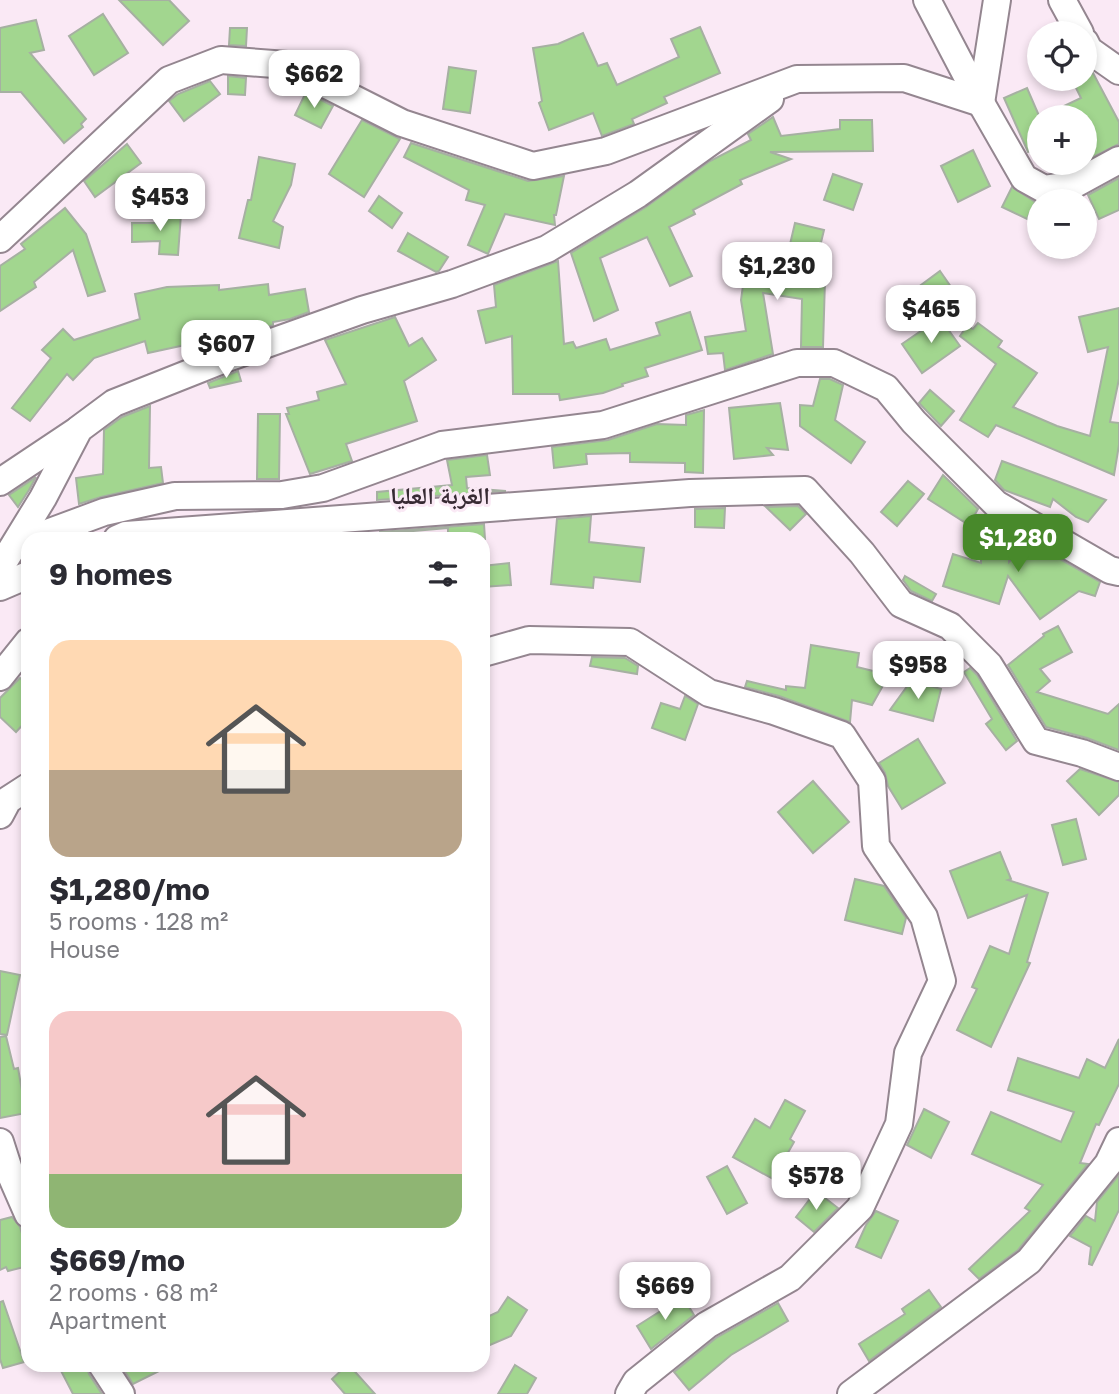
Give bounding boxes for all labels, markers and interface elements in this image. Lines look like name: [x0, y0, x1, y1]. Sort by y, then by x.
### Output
map controls: [1027, 21, 1097, 259]
button: locate: [1027, 21, 1097, 91]
pin: $662: [273, 50, 355, 110]
text: $662: [285, 59, 343, 87]
button: +: [1027, 105, 1097, 175]
pin: $453: [119, 174, 201, 233]
text: $453: [131, 182, 189, 210]
button: −: [1027, 189, 1097, 259]
pin: $1,230: [720, 243, 834, 302]
text: $1,230: [738, 251, 816, 279]
pin: $465: [890, 286, 972, 345]
text: $465: [902, 294, 960, 322]
pin: $607: [185, 320, 267, 380]
text: $607: [197, 329, 255, 357]
district label: الغربة العليا: [390, 480, 490, 510]
pin: $1,280: [961, 514, 1075, 574]
text: $1,280: [979, 523, 1057, 551]
icon: filters: [424, 555, 462, 593]
text: 9 homes: [49, 556, 172, 592]
pin: $958: [877, 642, 959, 701]
text: $958: [889, 650, 947, 678]
icon: home: [193, 686, 319, 812]
text: $1,280/mo: [49, 871, 210, 907]
text: 5 rooms · 128 m²: [49, 907, 228, 935]
text: House: [49, 935, 120, 963]
icon: home: [193, 1057, 319, 1183]
pin: $578: [775, 1152, 857, 1212]
text: $578: [788, 1161, 844, 1189]
text: $669/mo: [49, 1242, 185, 1278]
pin: $669: [624, 1262, 706, 1322]
text: $669: [635, 1271, 695, 1299]
text: 2 rooms · 68 m²: [49, 1278, 218, 1306]
text: Apartment: [49, 1306, 167, 1334]

